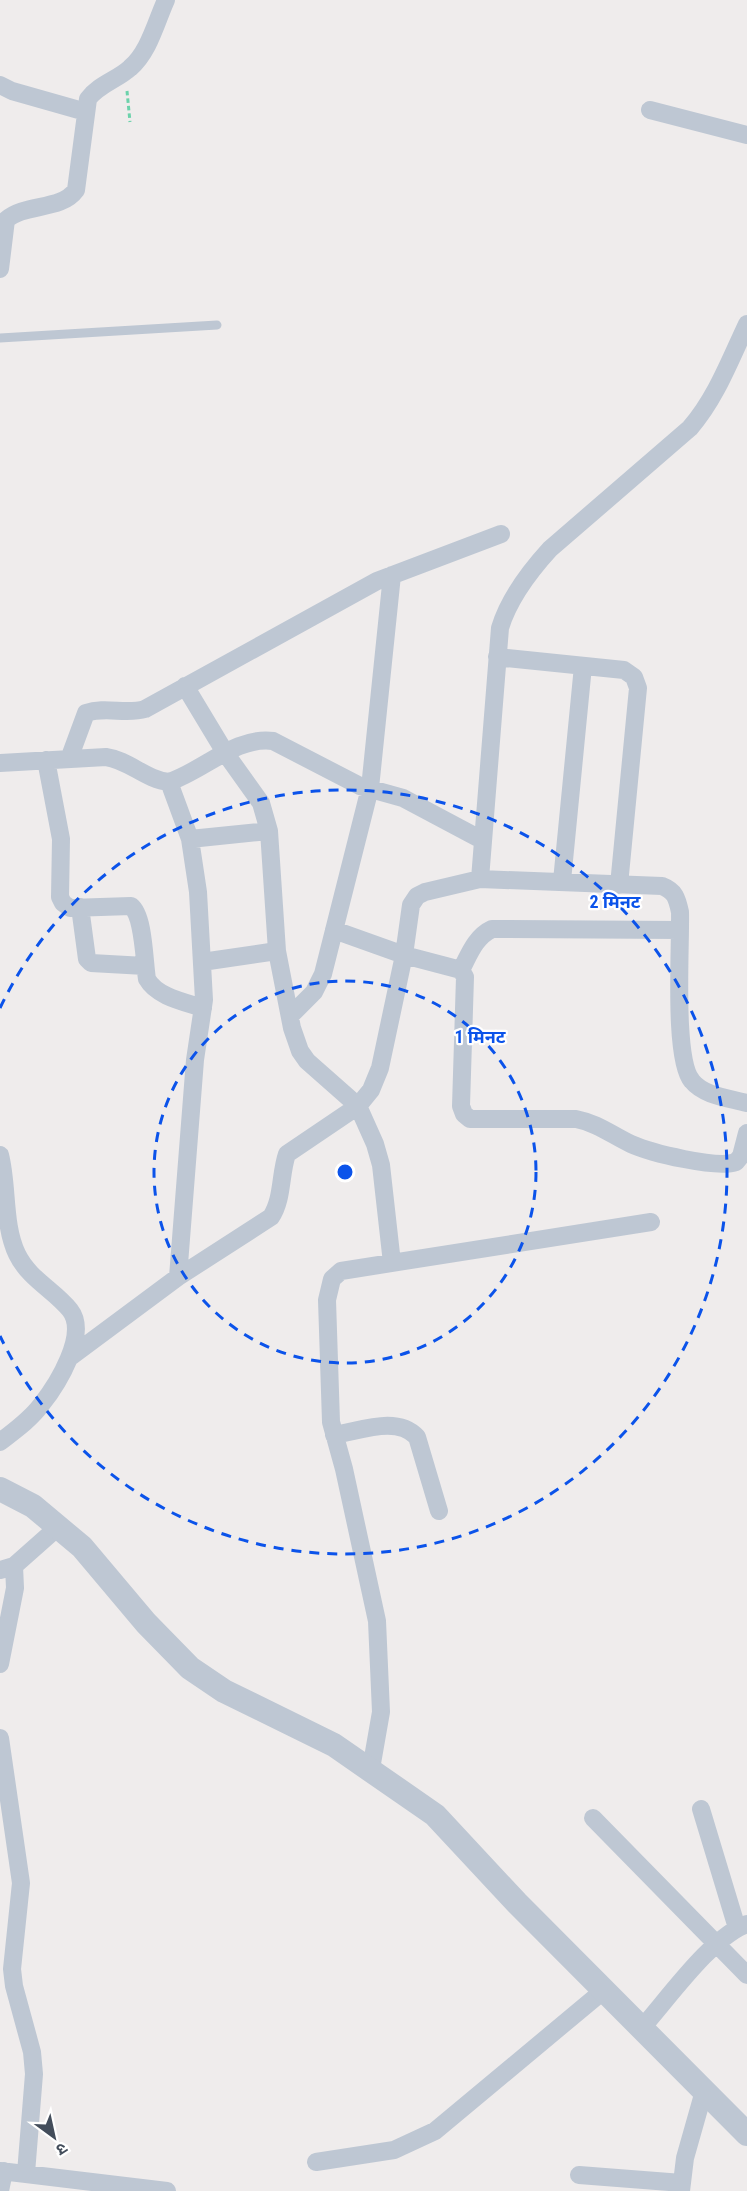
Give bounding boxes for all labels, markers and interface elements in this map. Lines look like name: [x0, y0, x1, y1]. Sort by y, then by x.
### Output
text: 2 मिनट: [589, 891, 641, 912]
text: 1 मिनट: [454, 1026, 506, 1047]
centre of rings: [335, 1162, 355, 1182]
north arrow: [24, 2107, 84, 2167]
text: उ: [52, 2139, 71, 2160]

